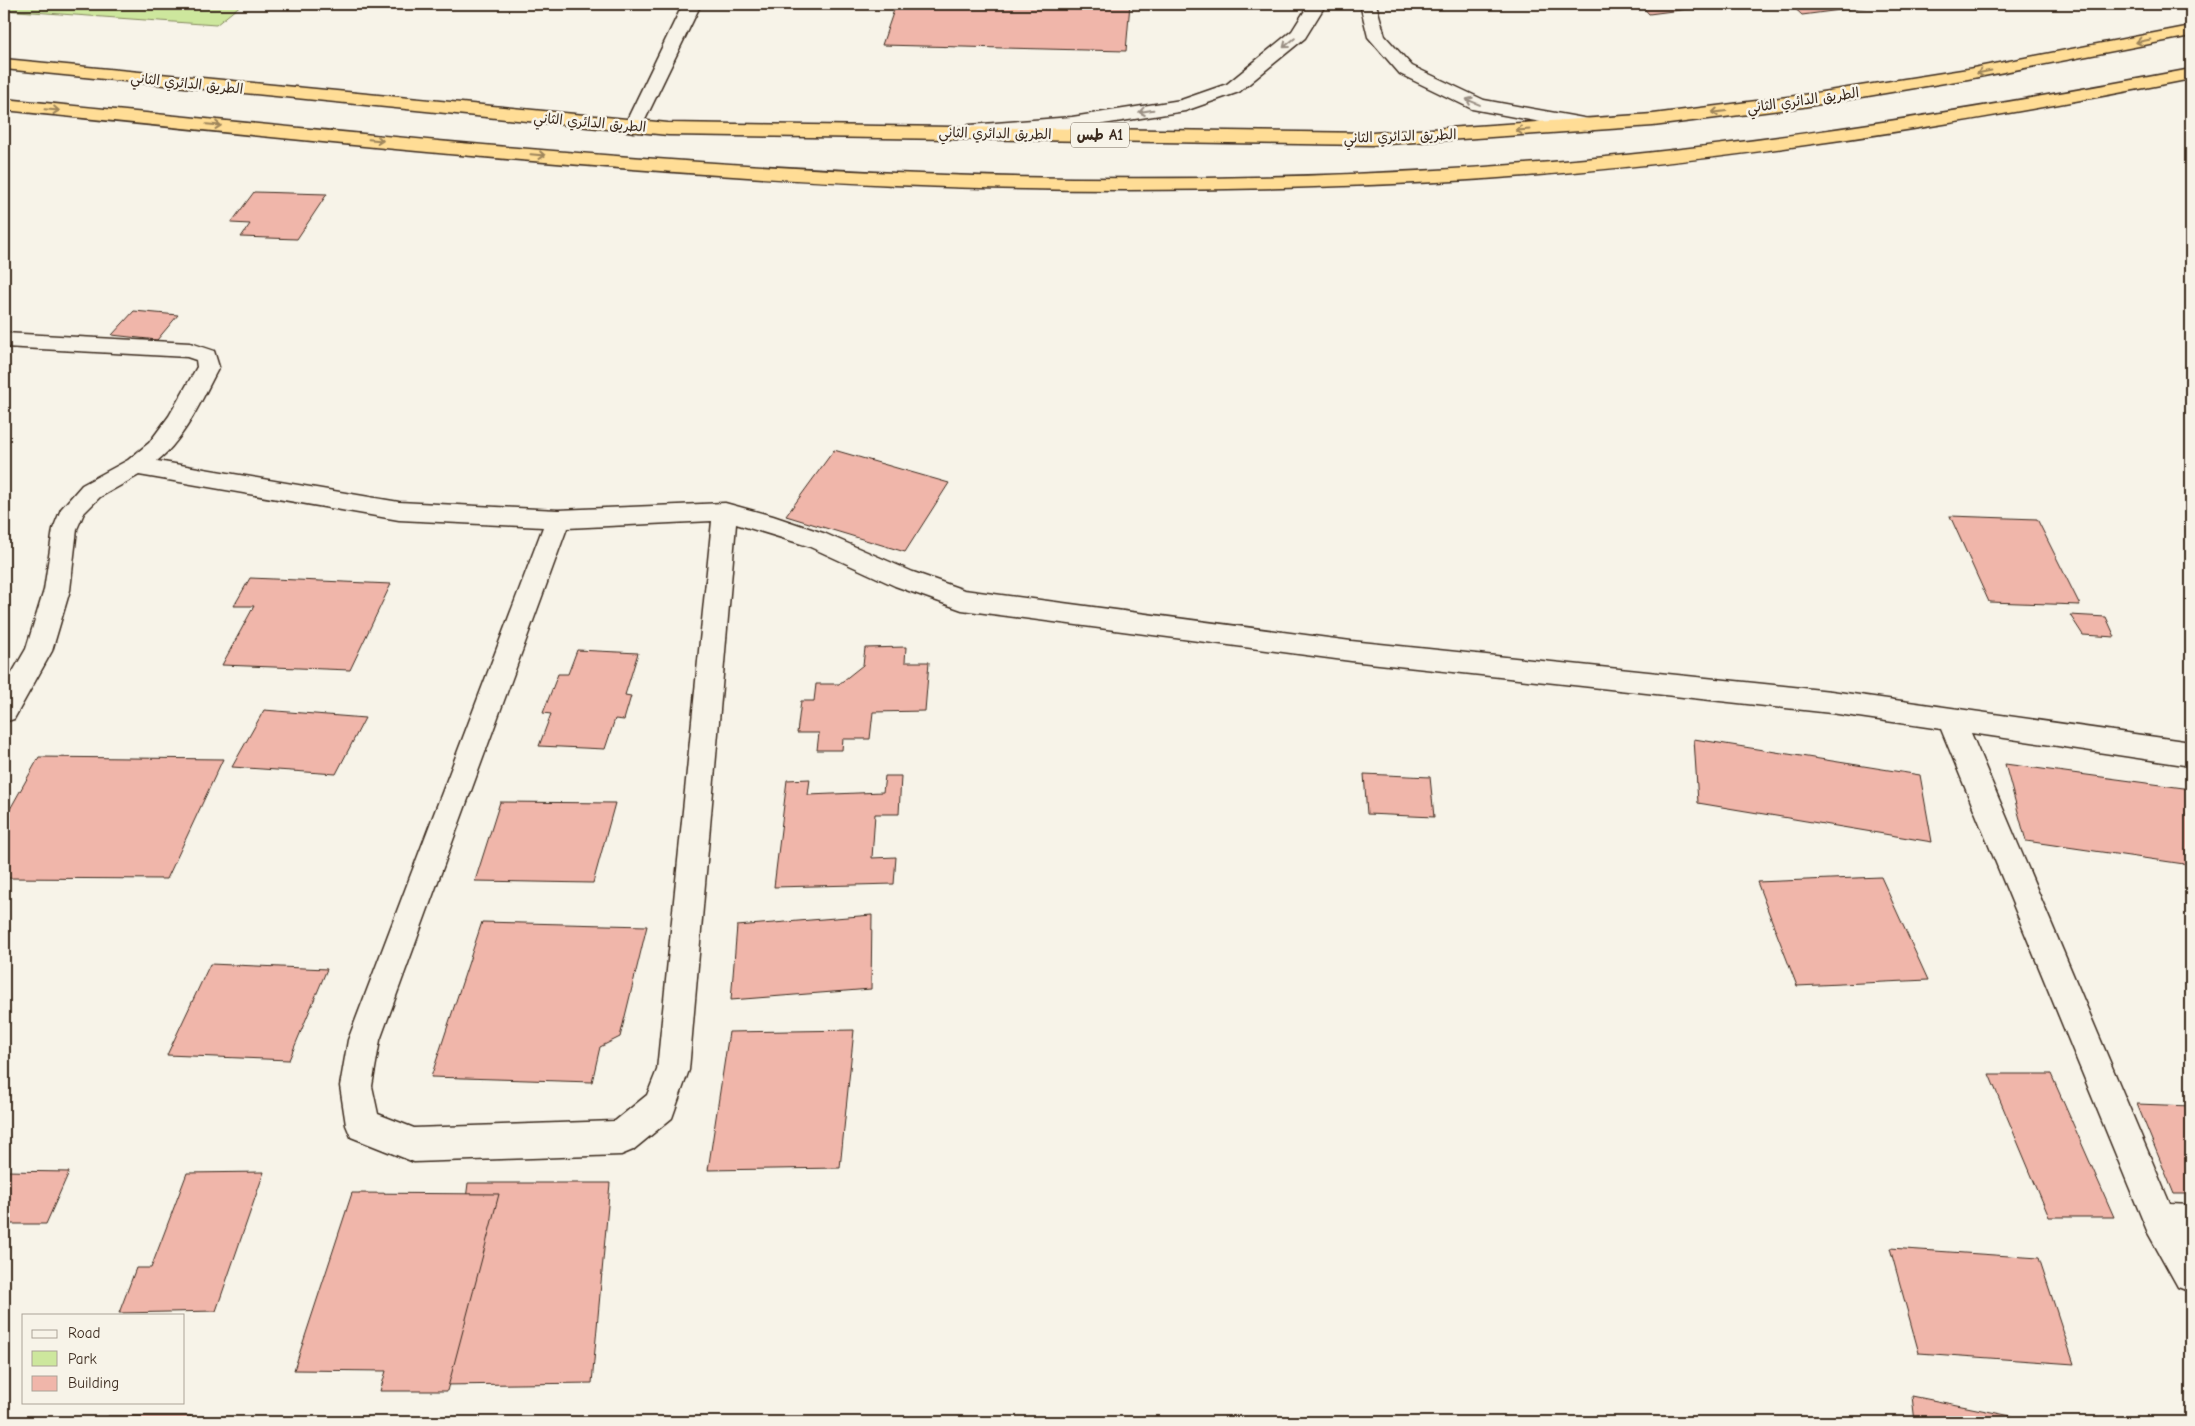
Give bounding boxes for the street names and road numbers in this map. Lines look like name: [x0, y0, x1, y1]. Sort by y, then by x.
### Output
street label: الطريق الدائري الثاني: [129, 69, 244, 102]
street label: الطريق الدائري الثاني: [1746, 84, 1861, 121]
street label: الطريق الدائري الثاني: [533, 109, 647, 140]
road number: طس A1: [1071, 122, 1129, 148]
street label: الطريق الدائري الثاني: [938, 124, 1052, 147]
street label: الطريق الدائري الثاني: [1343, 126, 1457, 151]

